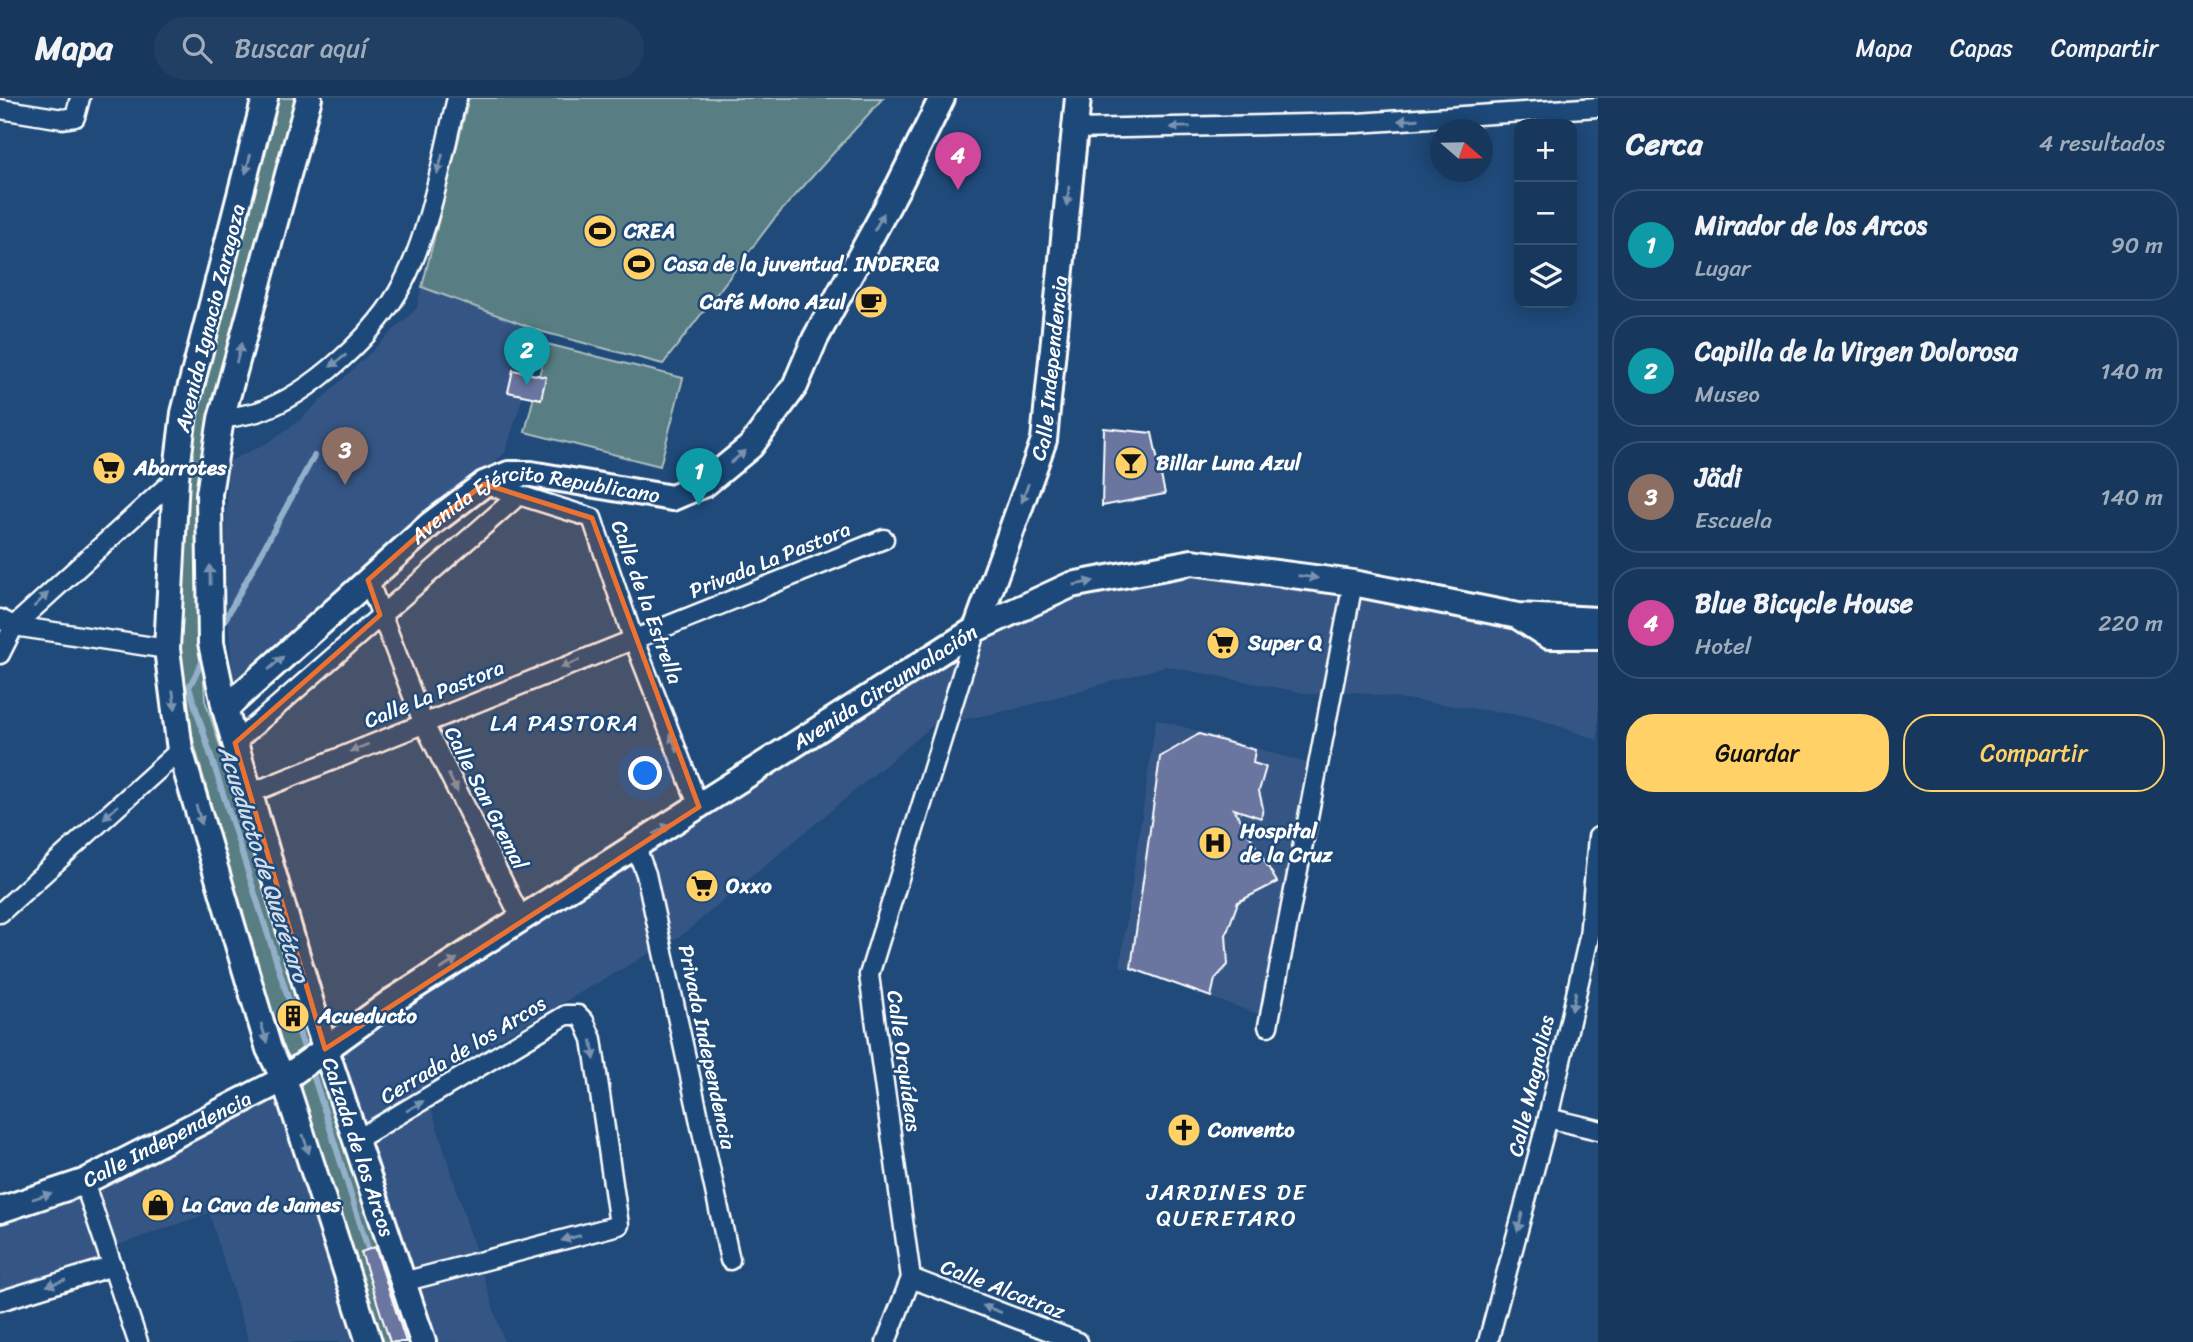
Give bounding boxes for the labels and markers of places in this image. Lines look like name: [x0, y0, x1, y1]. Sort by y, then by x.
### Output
pin: 4: [935, 132, 981, 190]
sports icon: CREA: [581, 212, 619, 250]
place label: CREA: [623, 212, 675, 250]
sports icon: Casa de la juventud. INDEREQ: [620, 245, 658, 283]
place label: Casa de la juventud. INDEREQ: [663, 245, 940, 283]
place label: Café Mono Azul: [699, 283, 847, 321]
cafe icon: Café Mono Azul: [852, 283, 890, 321]
pin: 2: [504, 327, 550, 385]
pin: 3: [322, 427, 368, 485]
bar icon: Billar Luna Azul: [1112, 444, 1150, 482]
place label: Billar Luna Azul: [1156, 444, 1302, 482]
pin: 1: [676, 448, 722, 506]
supermarket icon: Abarrotes: [90, 449, 128, 487]
place label: Abarrotes: [133, 449, 227, 487]
supermarket icon: Super Q: [1204, 624, 1242, 662]
place label: Super Q: [1247, 624, 1322, 662]
place label: Hospital de la Cruz: [1239, 812, 1333, 874]
hospital icon: Hospital de la Cruz: [1196, 824, 1234, 862]
supermarket icon: Oxxo: [683, 867, 721, 905]
place label: Oxxo: [726, 867, 772, 905]
building icon: Acueducto: [274, 997, 312, 1035]
place label: Acueducto: [317, 997, 417, 1035]
church icon: Convento: [1165, 1111, 1203, 1149]
place label: Convento: [1207, 1111, 1295, 1149]
shop icon: La Cava de James: [139, 1186, 177, 1224]
place label: La Cava de James: [182, 1186, 342, 1224]

